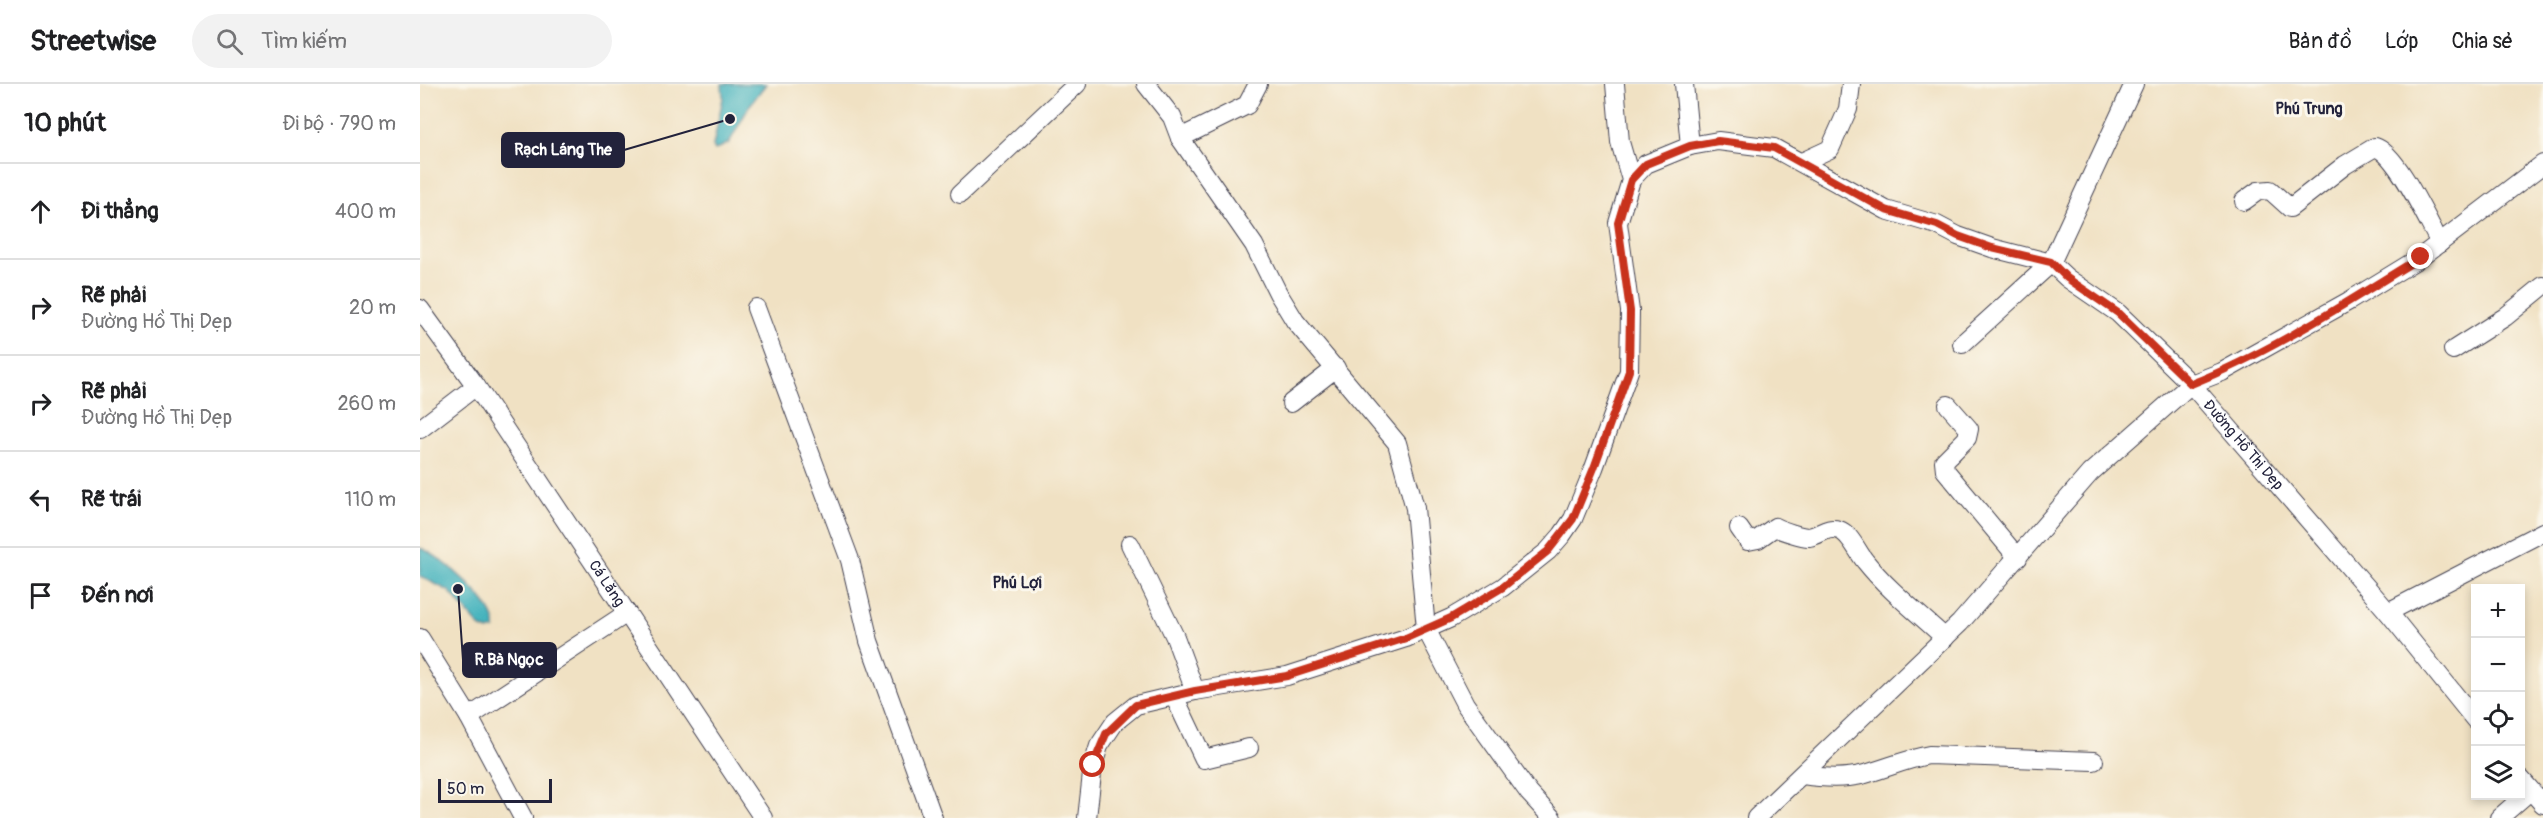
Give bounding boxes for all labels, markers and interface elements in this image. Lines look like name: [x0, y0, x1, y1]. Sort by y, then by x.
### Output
search box: [192, 14, 612, 68]
text: Streetwise: [30, 24, 156, 59]
icon: search: [213, 25, 246, 58]
text: Tìm kiếm: [261, 27, 347, 55]
text: Bản đồ: [2288, 28, 2352, 55]
text: Lớp: [2385, 28, 2418, 55]
text: Chia sẻ: [2451, 28, 2513, 55]
district label: Phú Trung: [2275, 99, 2343, 119]
text: 10 phút: [24, 107, 106, 139]
text: Đi bộ · 790 m: [282, 111, 396, 136]
callout: Rạch Láng The: [502, 133, 624, 167]
text: Rạch Láng The: [514, 140, 613, 160]
icon: ahead: [24, 195, 57, 228]
text: Đi thẳng: [81, 197, 159, 225]
text: 400 m: [335, 199, 396, 224]
route end: [2407, 243, 2433, 269]
text: Rẽ phải: [81, 281, 146, 309]
icon: right: [24, 291, 57, 324]
text: 20 m: [349, 295, 396, 320]
text: Đường Hồ Thị Dẹp: [81, 309, 232, 334]
text: Rẽ phải: [81, 377, 146, 405]
icon: right: [24, 387, 57, 420]
text: 260 m: [337, 391, 396, 416]
street label: Đường Hồ Thị Dẹp: [2199, 396, 2288, 494]
text: Đường Hồ Thị Dẹp: [81, 405, 232, 430]
icon: left: [24, 483, 57, 516]
text: Rẽ trái: [81, 485, 141, 513]
text: 110 m: [345, 487, 396, 512]
street label: Cá Lăng: [585, 556, 629, 610]
district label: Phú Lợi: [992, 573, 1042, 593]
icon: arrive: [24, 579, 57, 612]
text: Đến nơi: [81, 581, 153, 609]
map controls: [2471, 584, 2525, 800]
button: +: [2471, 584, 2525, 638]
button: −: [2471, 638, 2525, 692]
callout: R.Bà Ngọc: [463, 643, 556, 677]
text: R.Bà Ngọc: [474, 650, 544, 670]
button: locate: [2471, 692, 2525, 746]
button: layers: [2471, 746, 2525, 800]
route start: [1079, 751, 1105, 777]
scale bar: [438, 776, 552, 804]
text: 50 m: [447, 779, 484, 799]

